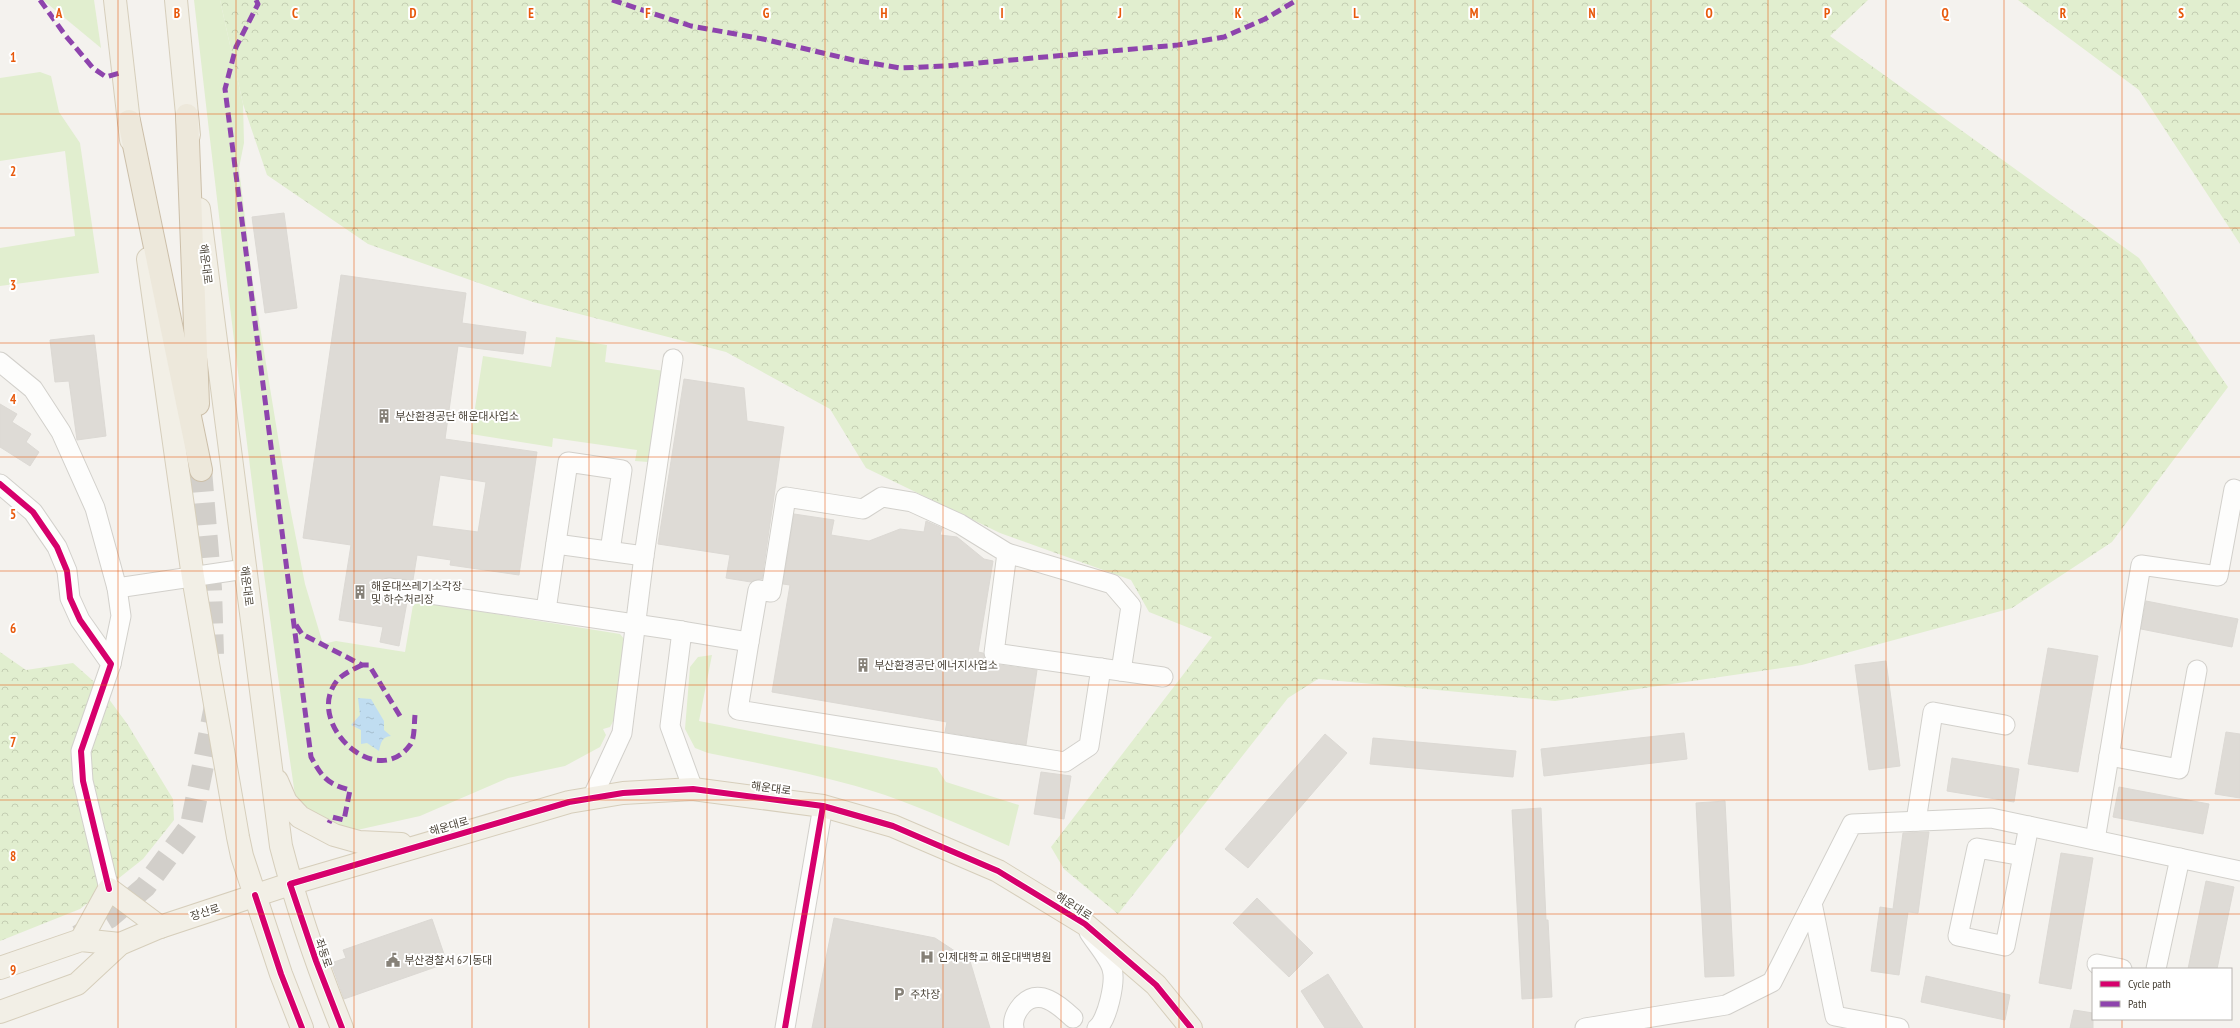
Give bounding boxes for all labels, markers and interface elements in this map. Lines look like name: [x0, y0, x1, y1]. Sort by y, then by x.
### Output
text: A: [55, 5, 63, 22]
text: B: [174, 5, 180, 22]
text: C: [292, 5, 298, 22]
text: D: [410, 5, 417, 22]
text: E: [528, 5, 534, 22]
text: F: [645, 5, 651, 22]
text: G: [763, 5, 770, 22]
text: H: [881, 5, 888, 22]
text: I: [1000, 5, 1004, 22]
text: J: [1117, 5, 1122, 22]
text: K: [1235, 5, 1242, 22]
text: L: [1353, 5, 1359, 22]
text: M: [1470, 5, 1479, 22]
text: N: [1588, 5, 1596, 22]
text: O: [1705, 5, 1713, 22]
text: P: [1824, 5, 1830, 22]
text: Q: [1941, 5, 1949, 22]
text: R: [2060, 5, 2067, 22]
text: S: [2178, 5, 2184, 22]
text: 1: [10, 49, 16, 66]
text: 2: [10, 163, 16, 180]
street label: 해운대로: [197, 243, 215, 285]
text: 3: [10, 277, 16, 294]
text: 4: [10, 391, 17, 408]
building icon: 부산환경공단 해운대사업소: [376, 408, 392, 424]
place label: 부산환경공단 해운대사업소: [395, 409, 519, 423]
text: 5: [10, 506, 16, 523]
street label: 해운대로: [238, 565, 256, 607]
place label: 해운대쓰레기소각장 및 하수처리장: [371, 579, 462, 606]
building icon: 해운대쓰레기소각장 및 하수처리장: [352, 584, 368, 600]
text: 6: [10, 620, 16, 637]
building icon: 부산환경공단 에너지사업소: [855, 657, 871, 673]
place label: 부산환경공단 에너지사업소: [874, 658, 998, 672]
text: 7: [10, 734, 16, 751]
street label: 해운대로: [750, 778, 792, 798]
street label: 해운대로: [428, 814, 470, 838]
text: 8: [10, 848, 16, 865]
street label: 해운대로: [1053, 889, 1095, 923]
street label: 장산로: [188, 901, 222, 923]
street label: 좌동로: [312, 936, 336, 970]
hospital icon: 인제대학교 해운대백병원: [919, 949, 935, 965]
place label: 인제대학교 해운대백병원: [938, 950, 1052, 964]
public building icon: 부산경찰서 6기동대: [385, 952, 401, 968]
place label: 부산경찰서 6기동대: [404, 953, 492, 967]
text: 9: [10, 962, 16, 979]
legend: [2092, 968, 2232, 1020]
text: Cycle path: [2128, 976, 2171, 991]
parking icon: 주차장: [891, 986, 907, 1002]
place label: 주차장: [910, 987, 940, 1001]
text: Path: [2128, 996, 2146, 1011]

